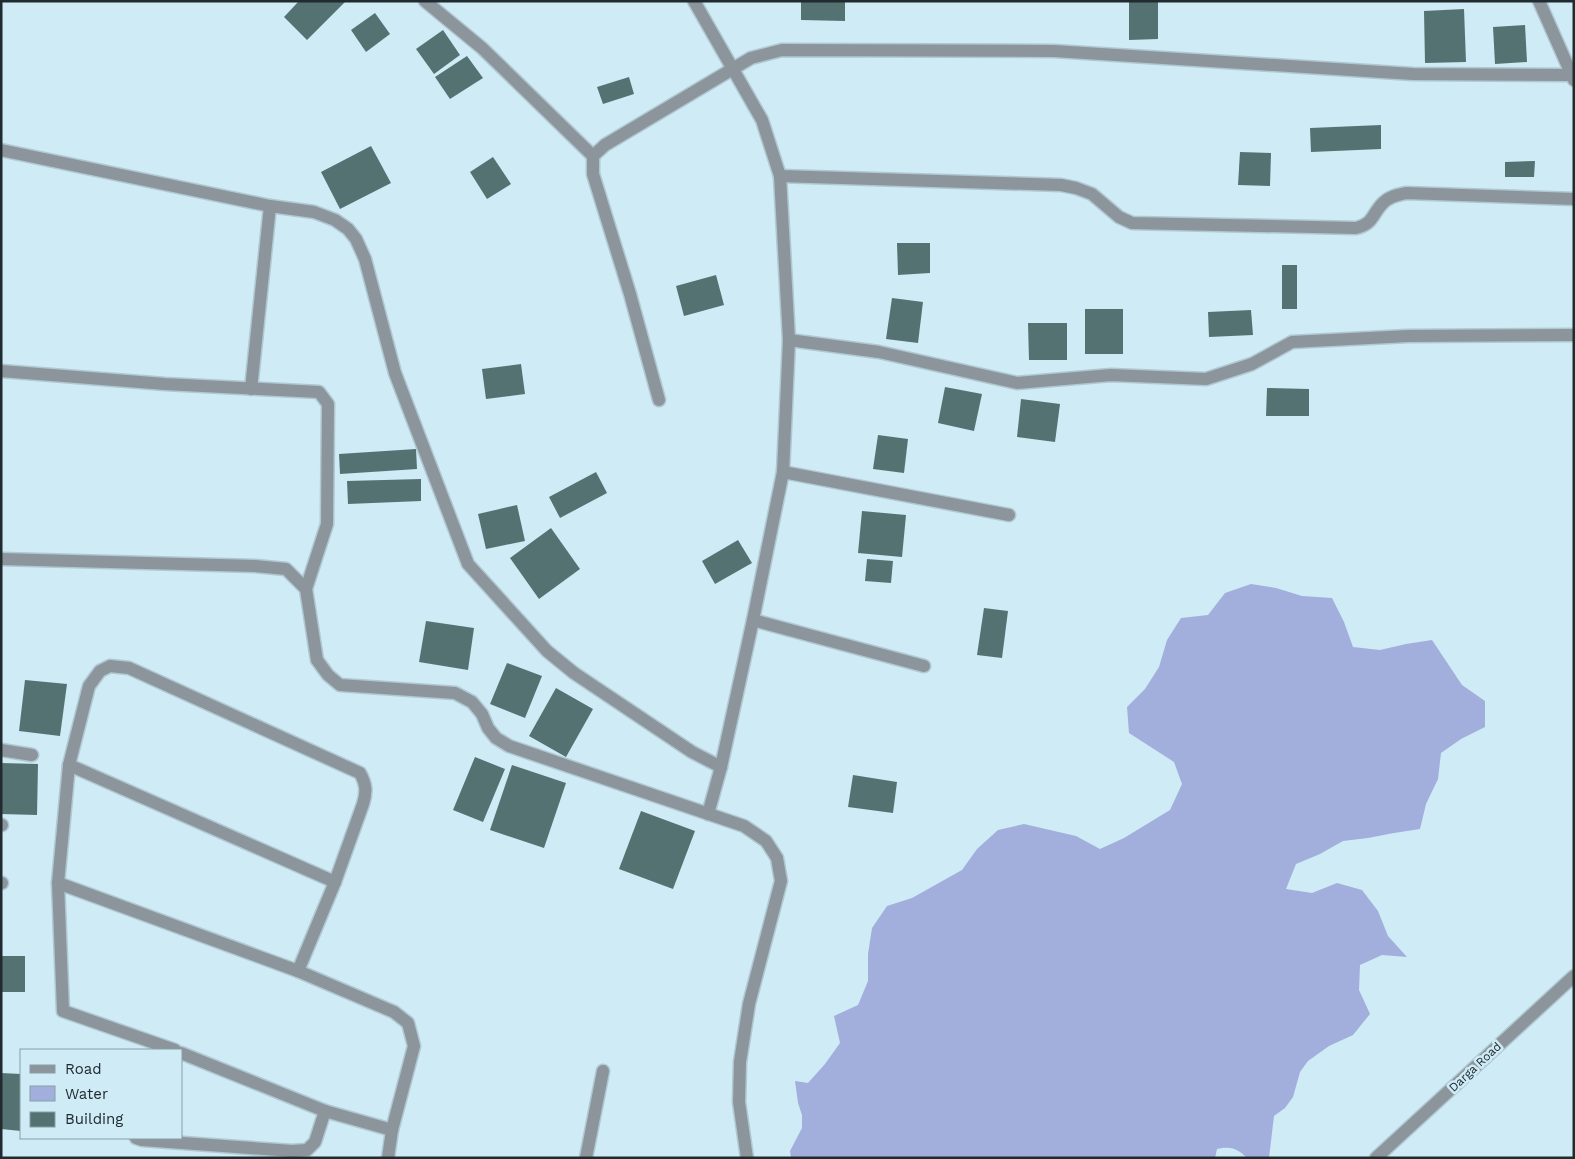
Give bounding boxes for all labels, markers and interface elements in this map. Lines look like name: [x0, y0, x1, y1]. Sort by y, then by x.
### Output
street label: Darga Road: [1446, 1039, 1504, 1095]
legend: [20, 1049, 182, 1139]
text: Road: [65, 1060, 102, 1078]
text: Water: [65, 1085, 108, 1103]
text: Building: [65, 1110, 123, 1128]

